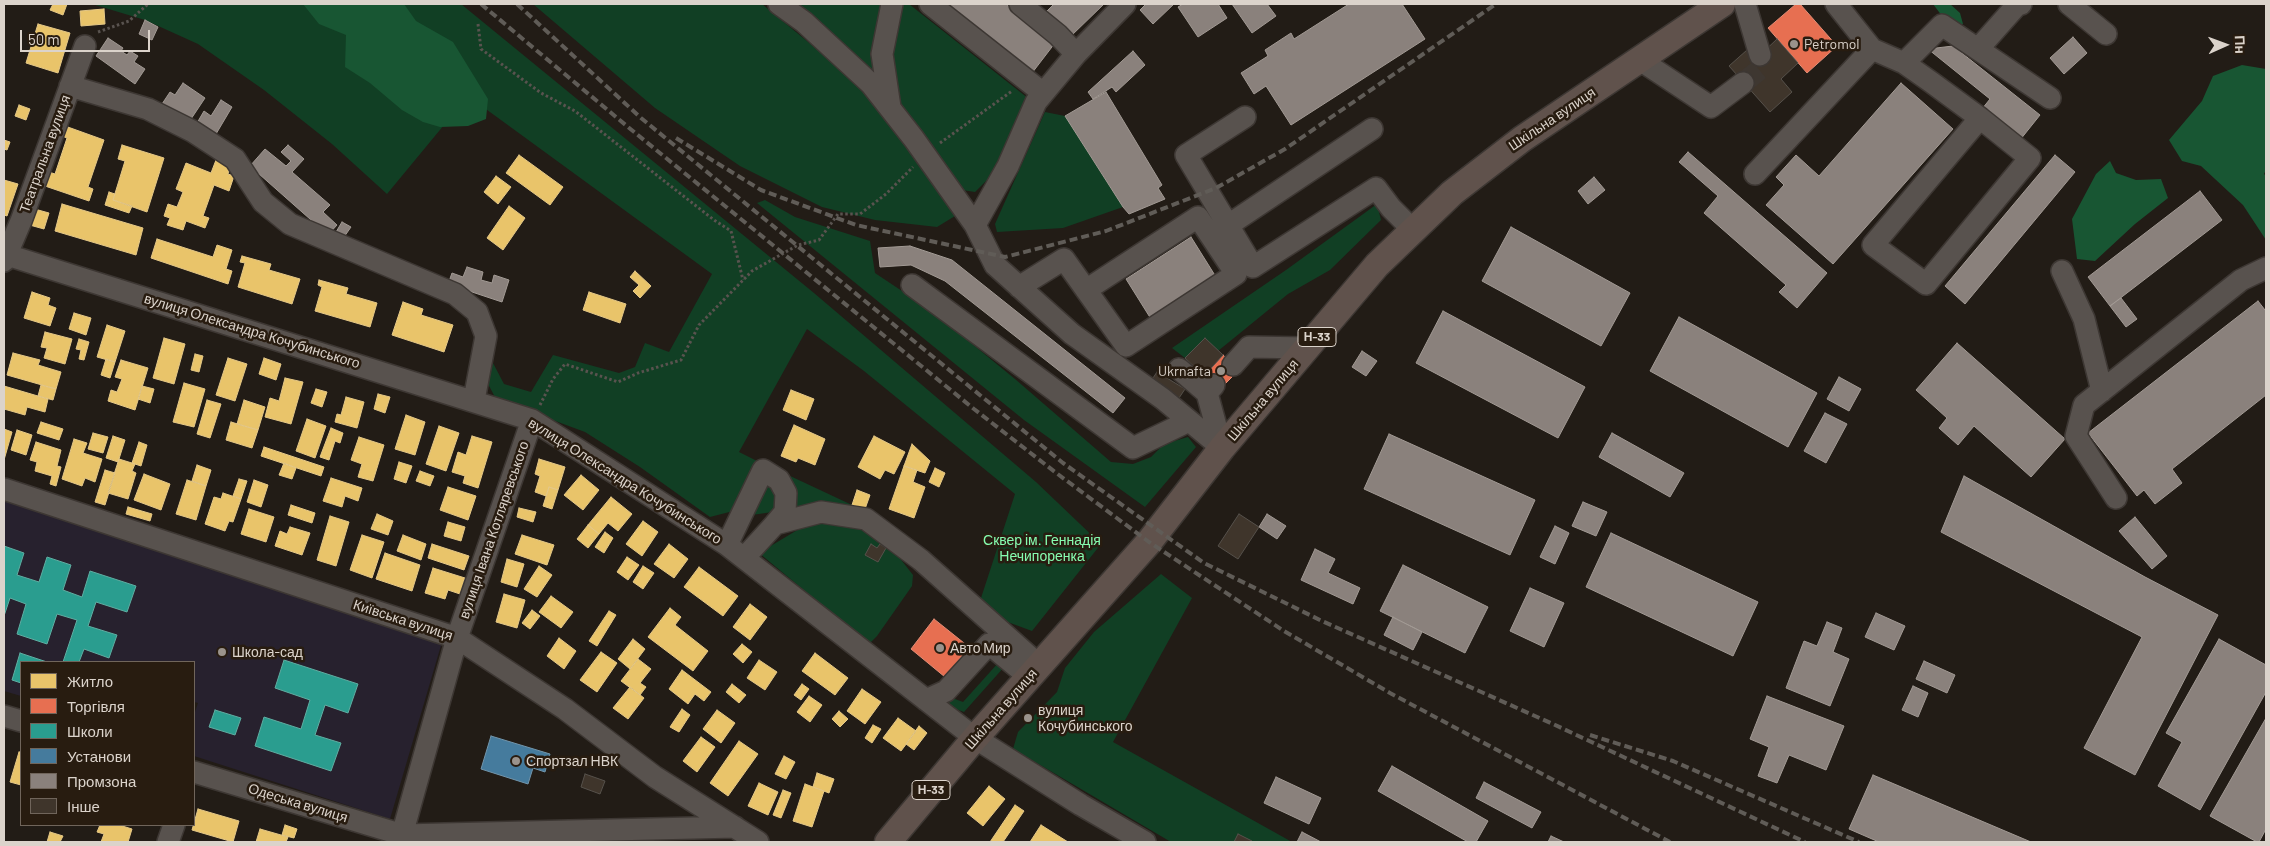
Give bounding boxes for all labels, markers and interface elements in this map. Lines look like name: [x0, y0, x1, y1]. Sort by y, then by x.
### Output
scale bar: [22, 20, 152, 52]
north arrow: [2200, 20, 2250, 70]
text: 50 m: [28, 30, 60, 48]
text: Пн: [2232, 35, 2249, 54]
place label: Petromol: [1804, 36, 1859, 52]
marker: Petromol: [1788, 38, 1800, 50]
street label: Шкільна вулиця: [1505, 84, 1599, 154]
street label: Театральна вулиця: [16, 93, 74, 215]
street label: вулиця Олександра Кочубинського: [142, 290, 362, 372]
road number: Н-33: [1298, 328, 1336, 347]
street label: Шкільна вулиця: [1224, 356, 1302, 444]
place label: Ukrnafta: [1158, 363, 1211, 379]
marker: Ukrnafta: [1215, 365, 1227, 377]
street label: вулиця Олександра Кочубинського: [525, 414, 725, 548]
street label: вулиця Івана Котляревського: [456, 439, 532, 621]
park label: Сквер ім. Геннадія Нечипоренка: [983, 532, 1101, 564]
street label: Київська вулиця: [351, 596, 455, 644]
place label: Авто Мир: [950, 640, 1011, 656]
marker: Авто Мир: [934, 642, 946, 654]
place label: Школа-сад: [232, 644, 303, 660]
marker: Школа-сад: [216, 646, 228, 658]
legend: [20, 661, 195, 826]
street label: Шкільна вулиця: [961, 665, 1041, 753]
text: Житло: [67, 672, 113, 690]
text: Торгівля: [67, 697, 125, 715]
place label: вулиця Кочубинського: [1038, 702, 1133, 734]
marker: вулиця Кочубинського: [1022, 712, 1034, 724]
text: Школи: [67, 722, 113, 740]
text: Установи: [67, 747, 131, 765]
place label: Спортзал НВК: [526, 753, 618, 769]
marker: Спортзал НВК: [510, 755, 522, 767]
text: Промзона: [67, 772, 136, 790]
street label: Одеська вулиця: [246, 780, 350, 826]
road number: Н-33: [912, 780, 950, 800]
text: Інше: [67, 797, 100, 815]

